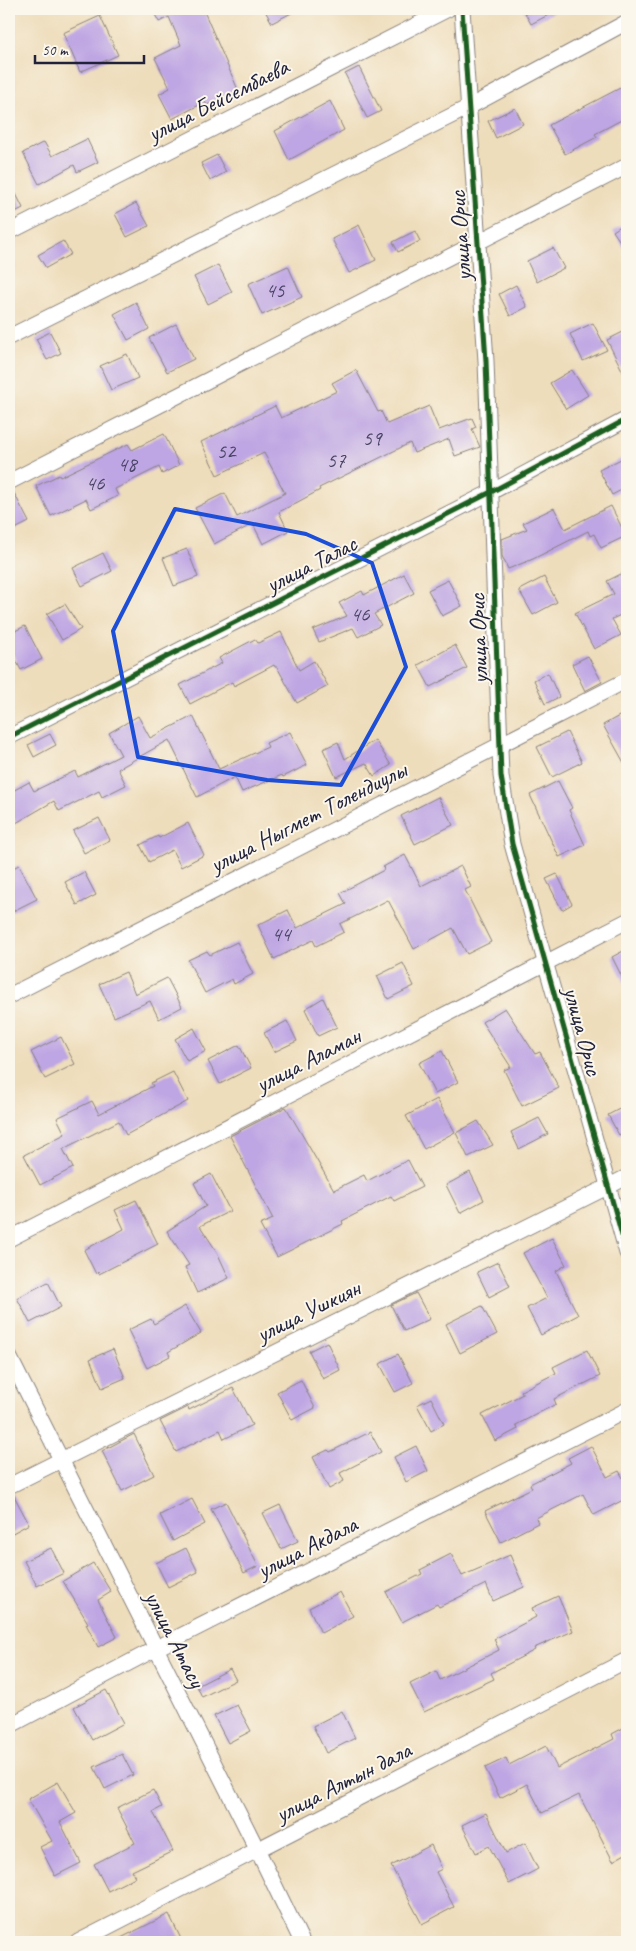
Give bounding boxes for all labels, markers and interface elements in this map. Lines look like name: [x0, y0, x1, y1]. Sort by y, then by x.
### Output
scale bar: [35, 32, 144, 64]
text: 50 m: [42, 41, 69, 60]
street label: улица Бейсембаева: [141, 51, 295, 149]
street label: улица Орис: [442, 188, 478, 284]
house number: 45: [266, 277, 286, 303]
house number: 59: [363, 425, 383, 451]
house number: 52: [217, 438, 237, 464]
house number: 57: [327, 447, 347, 473]
house number: 48: [118, 451, 139, 477]
house number: 46: [86, 470, 105, 496]
street label: улица Талас: [259, 528, 363, 600]
street label: улица Орис: [461, 592, 495, 687]
house number: 46: [351, 601, 370, 627]
street label: улица Ныгмет Толендиулы: [203, 753, 413, 880]
house number: 44: [272, 921, 293, 947]
street label: улица Орис: [556, 982, 610, 1080]
street label: улица Аламан: [249, 1020, 367, 1100]
street label: улица Ушкиян: [249, 1272, 366, 1350]
street label: улица Акдала: [250, 1508, 363, 1586]
street label: улица Атасу: [137, 1584, 213, 1694]
street label: улица Алтын дала: [268, 1734, 417, 1830]

